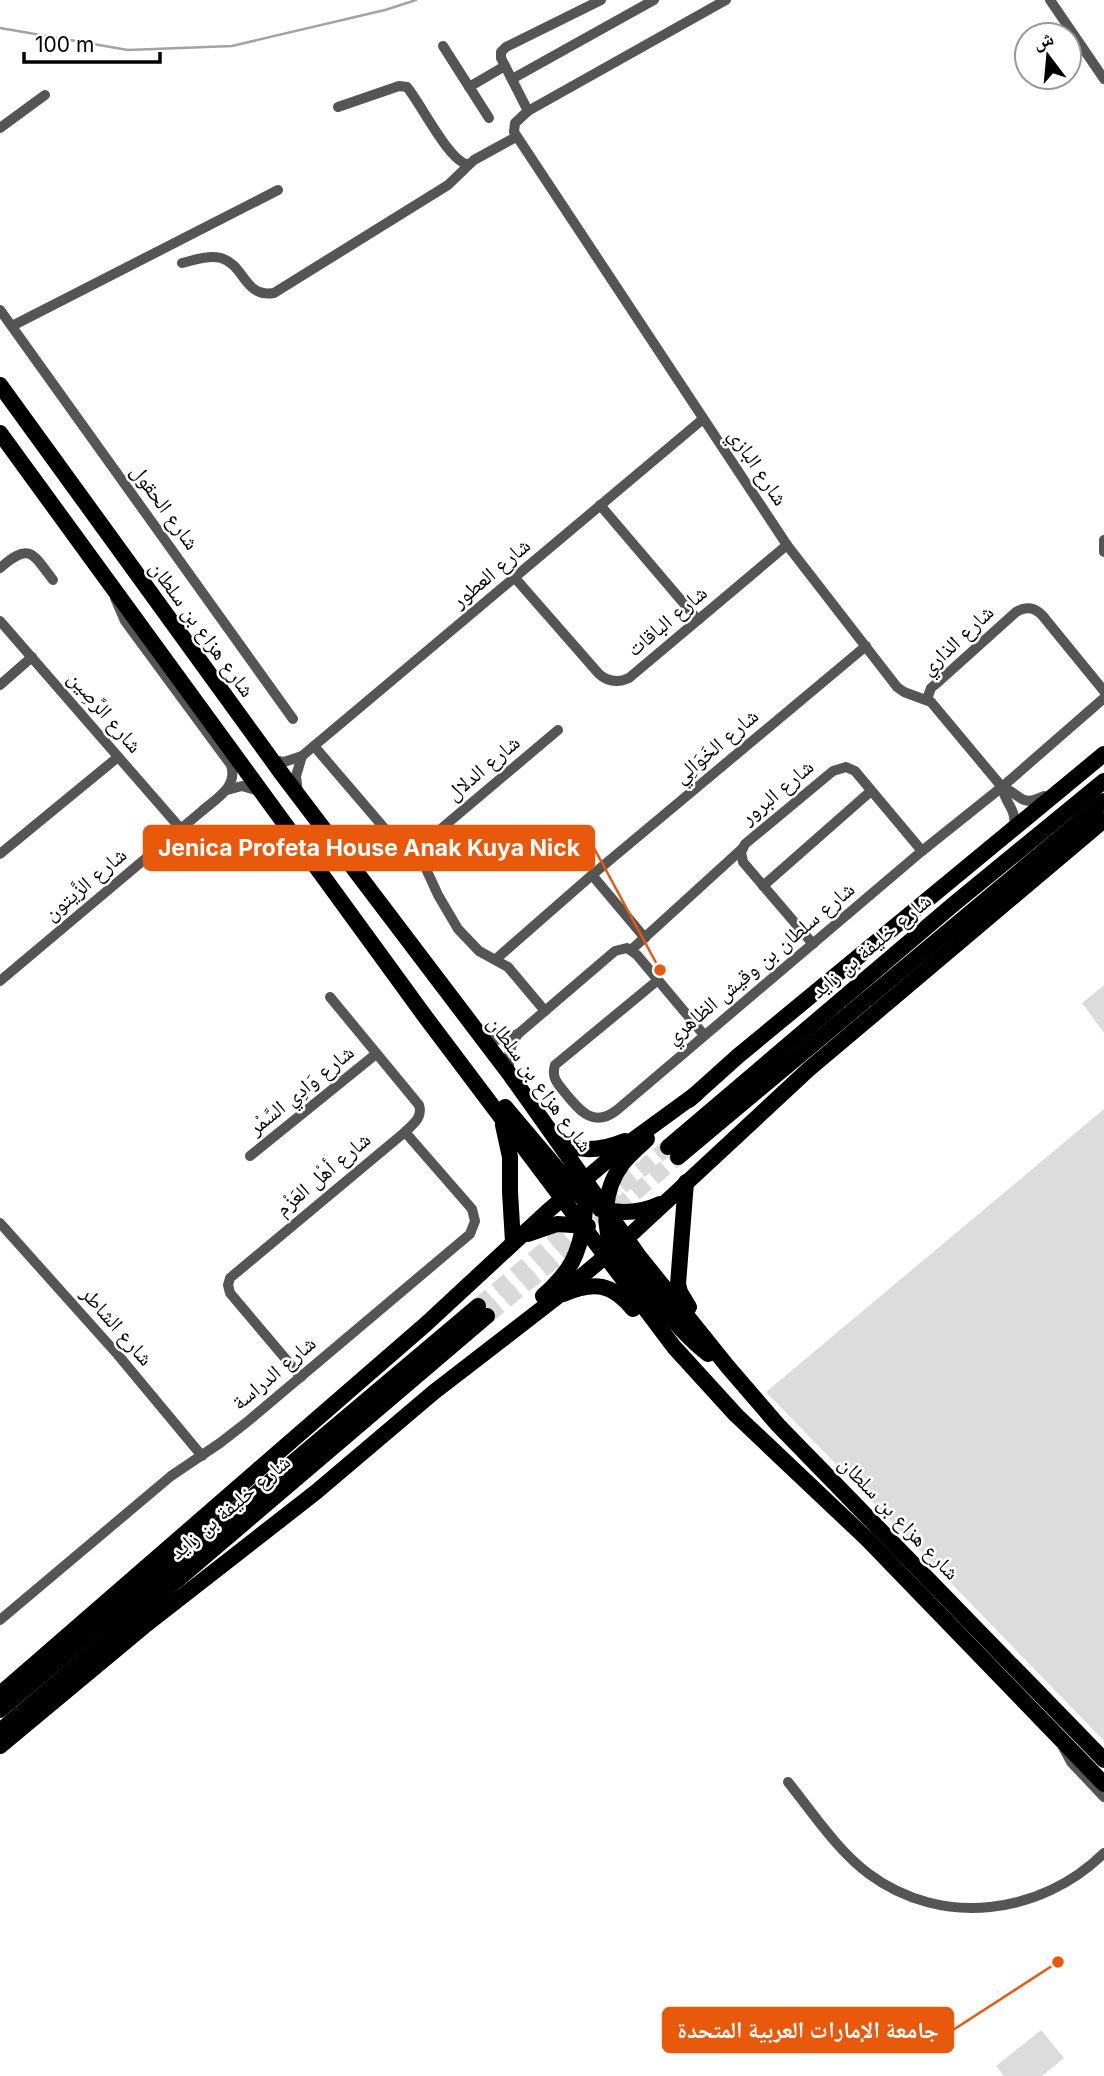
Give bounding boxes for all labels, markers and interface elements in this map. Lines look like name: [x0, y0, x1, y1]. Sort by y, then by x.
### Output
scale bar: [24, 21, 161, 65]
north arrow: [1013, 21, 1083, 91]
text: ش: [1031, 26, 1056, 54]
text: 100 m: [35, 32, 94, 57]
street label: شارع البازي: [720, 423, 793, 513]
street label: شارع الحقول: [125, 459, 205, 555]
street label: شارع العطور: [445, 532, 536, 614]
street label: شارع هزاع بن سلطان: [144, 556, 260, 702]
street label: شارع الباقات: [621, 580, 713, 662]
street label: شارع الذاري: [915, 599, 1002, 683]
street label: شارع الرَّصِين: [62, 666, 148, 758]
street label: شارع الخَوَالِي: [668, 703, 766, 792]
street label: شارع الدلال: [441, 730, 525, 806]
street label: شارع البرور: [734, 754, 819, 831]
callout: Jenica Profeta House Anak Kuya Nick: [144, 826, 594, 870]
text: Jenica Profeta House Anak Kuya Nick: [158, 834, 581, 862]
street label: شارع الزَّيتون: [38, 842, 132, 926]
street label: شارع سلطان بن وقيش الظاهري: [660, 876, 862, 1052]
street label: شارع خليفة بن زايد: [805, 888, 937, 1004]
street label: شارع هزاع بن سلطان: [482, 1011, 598, 1157]
street label: شارع وَادِي السَّمْر: [242, 1039, 361, 1144]
street label: شارع أهْل العَزْم: [270, 1127, 377, 1222]
street label: شارع الشاطر: [75, 1280, 159, 1371]
street label: شارع الدراسة: [227, 1330, 321, 1416]
street label: شارع خليفة بن زايد: [164, 1449, 296, 1565]
street label: شارع هزاع بن سلطان: [833, 1451, 965, 1585]
callout: جامعة الإمارات العربية المتحدة: [663, 2008, 953, 2052]
text: جامعة الإمارات العربية المتحدة: [677, 2016, 939, 2044]

